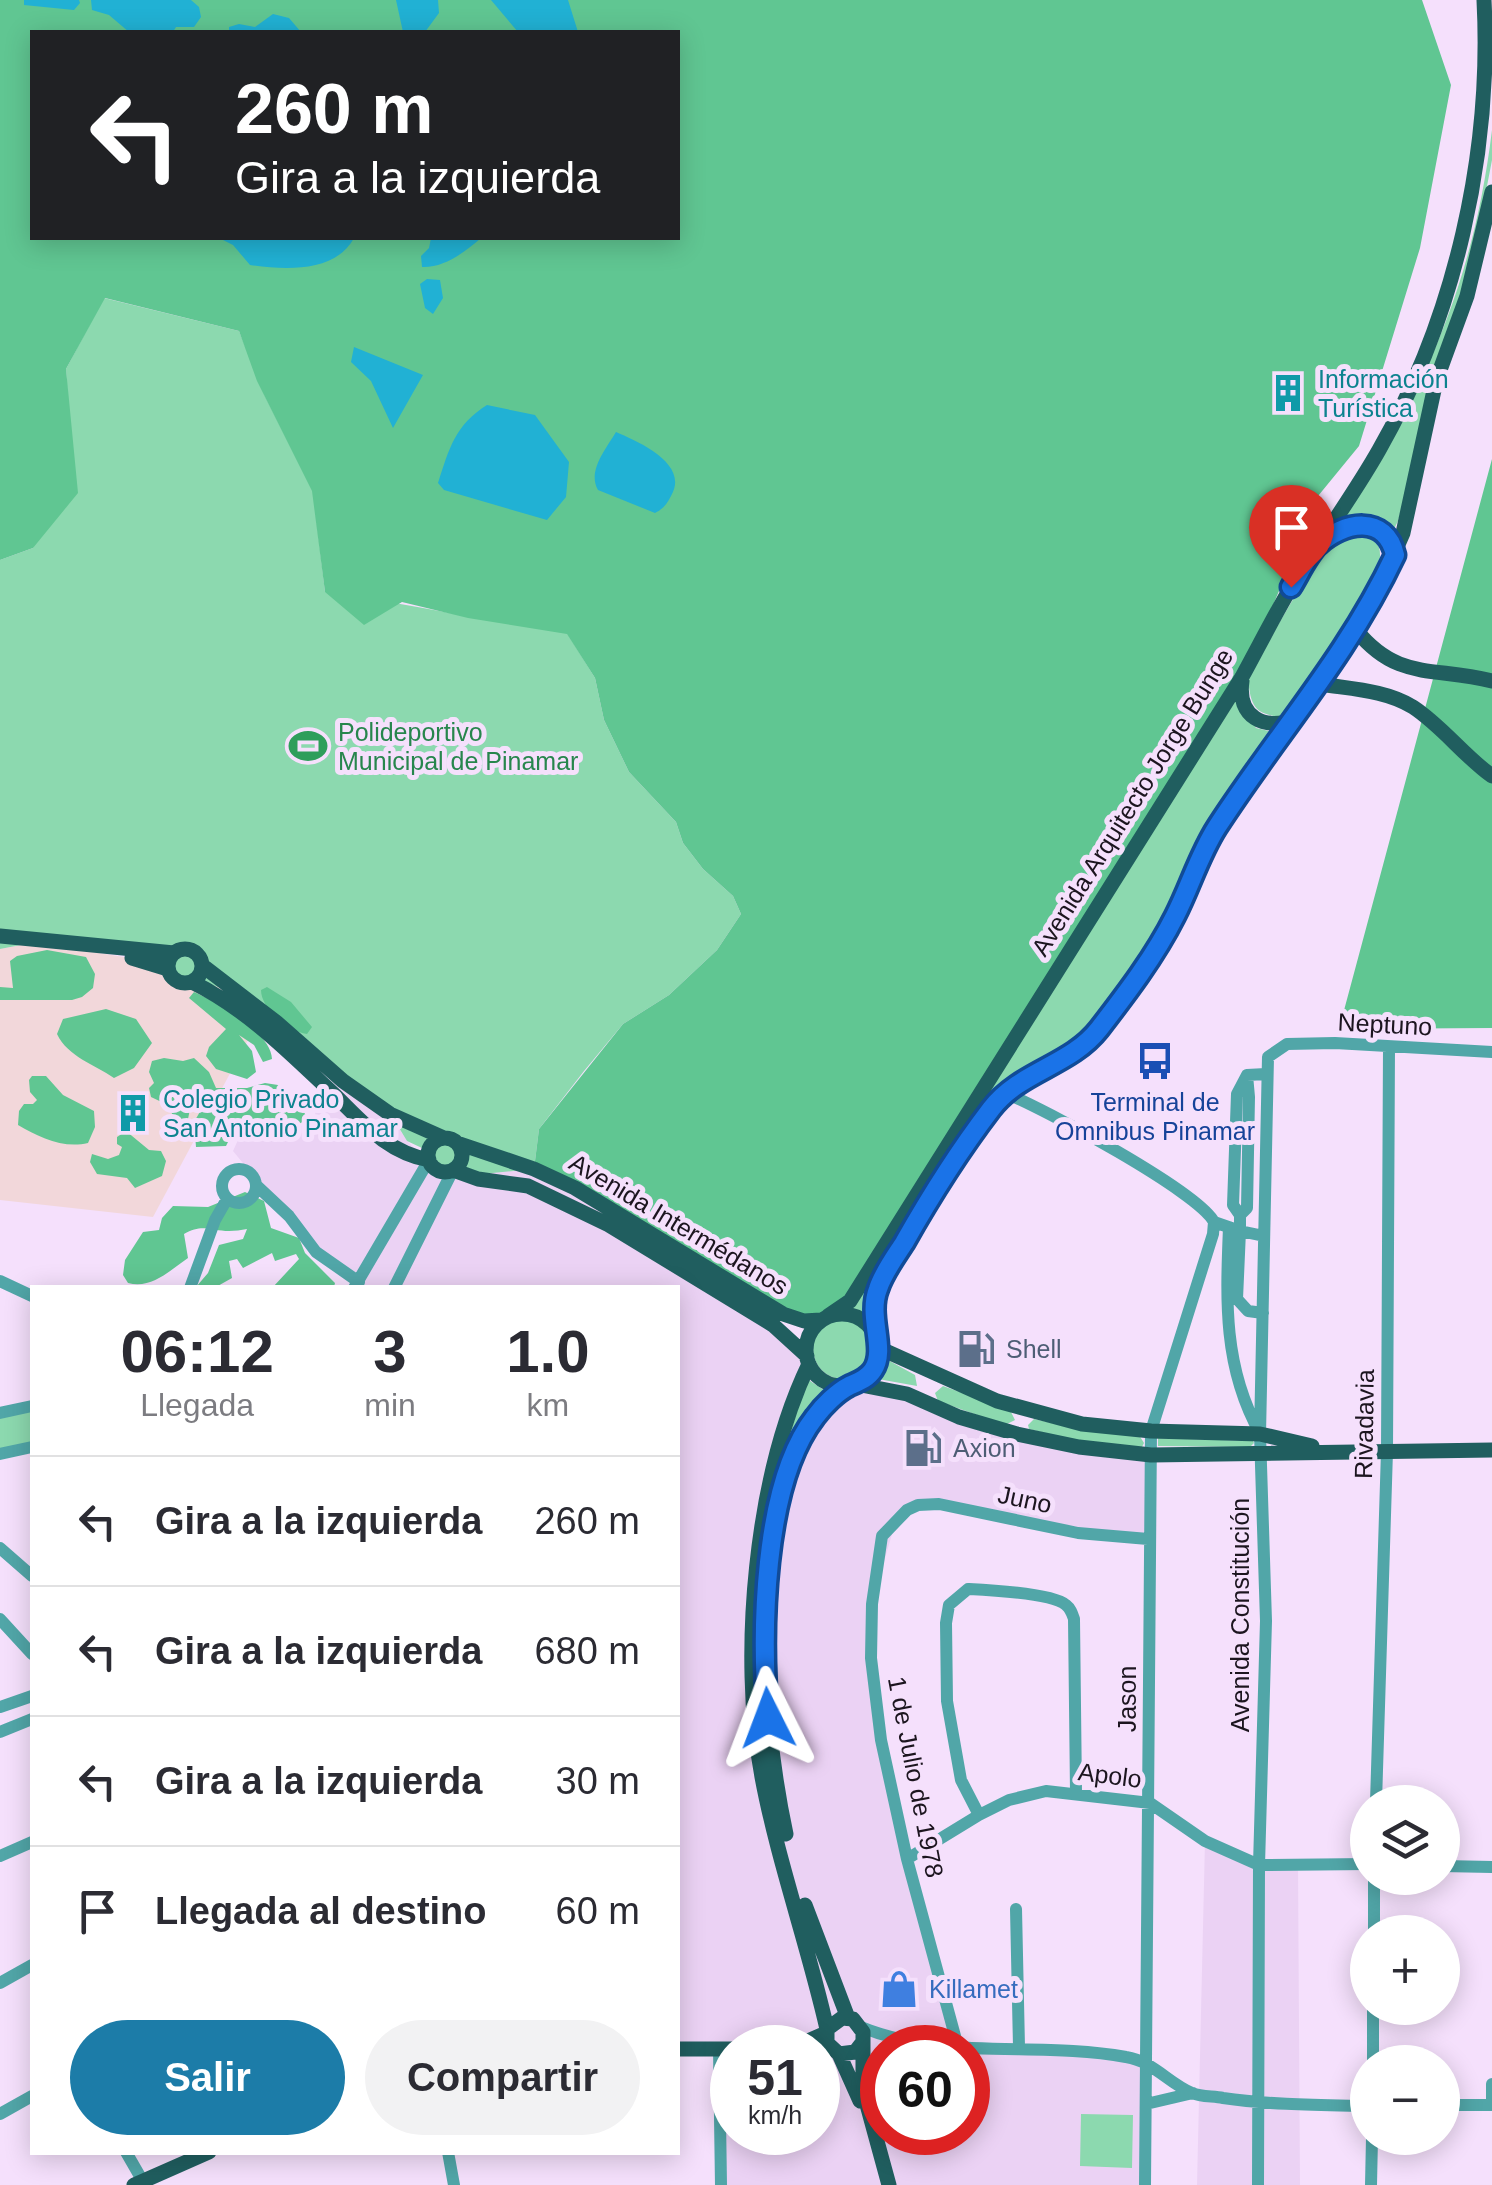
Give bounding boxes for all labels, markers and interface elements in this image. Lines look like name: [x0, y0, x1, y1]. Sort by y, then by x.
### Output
icon: left: [70, 70, 200, 200]
text: 260 m: [235, 70, 433, 148]
text: Gira a la izquierda: [235, 152, 600, 203]
place label: Información Turística: [1318, 365, 1449, 422]
building icon: Información Turística: [1267, 372, 1309, 414]
pin: [1249, 485, 1334, 588]
icon: arrive: [1264, 500, 1319, 555]
street label: Avenida Arquitecto Jorge Bunge: [1026, 643, 1238, 961]
place label: Polideportivo Municipal de Pinamar: [338, 718, 578, 775]
sports icon: Polideportivo Municipal de Pinamar: [287, 725, 329, 767]
street label: Neptuno: [1337, 1008, 1433, 1040]
bus stop icon: Terminal de Omnibus Pinamar: [1134, 1040, 1176, 1082]
place label: Colegio Privado San Antonio Pinamar: [163, 1085, 398, 1142]
place label: Terminal de Omnibus Pinamar: [1055, 1088, 1255, 1145]
building icon: Colegio Privado San Antonio Pinamar: [112, 1092, 154, 1134]
street label: Avenida Intermédanos: [565, 1148, 793, 1300]
text: 06:12: [120, 1318, 274, 1385]
text: 3: [373, 1318, 407, 1385]
text: 1.0: [506, 1318, 590, 1385]
fuel station icon: Shell: [955, 1328, 997, 1370]
place label: Shell: [1006, 1335, 1062, 1363]
street label: Rivadavia: [1349, 1369, 1379, 1479]
text: Llegada: [140, 1387, 254, 1423]
text: min: [364, 1387, 416, 1423]
text: km: [527, 1387, 569, 1423]
fuel station icon: Axion: [902, 1427, 944, 1469]
place label: Axion: [953, 1434, 1016, 1462]
street label: Juno: [996, 1480, 1054, 1518]
icon: left: [70, 1494, 125, 1549]
street label: Avenida Constitución: [1226, 1498, 1254, 1732]
text: Gira a la izquierda: [155, 1500, 482, 1542]
text: 260 m: [534, 1500, 640, 1542]
icon: left: [70, 1624, 125, 1679]
text: Gira a la izquierda: [155, 1630, 482, 1672]
text: 680 m: [534, 1630, 640, 1672]
position arrow: [716, 1666, 820, 1770]
street label: Jason: [1113, 1666, 1141, 1732]
street label: 1 de Julio de 1978: [883, 1674, 949, 1880]
icon: left: [70, 1754, 125, 1809]
street label: Apolo: [1077, 1757, 1143, 1793]
text: Gira a la izquierda: [155, 1760, 482, 1802]
text: 30 m: [556, 1760, 640, 1802]
map controls: [1350, 1785, 1460, 2155]
button: layers: [1350, 1785, 1460, 1895]
icon: arrive: [70, 1884, 125, 1939]
text: Llegada al destino: [155, 1890, 487, 1932]
text: 60 m: [556, 1890, 640, 1932]
button: +: [1350, 1915, 1460, 2025]
shop icon: Killamet: [878, 1968, 920, 2010]
place label: Killamet: [929, 1975, 1018, 2003]
button: Salir: [70, 2020, 345, 2135]
button: Compartir: [365, 2020, 640, 2135]
speed limit sign: 60: [860, 2025, 990, 2155]
button: −: [1350, 2045, 1460, 2155]
text: 51: [747, 2050, 803, 2106]
text: km/h: [748, 2101, 802, 2129]

